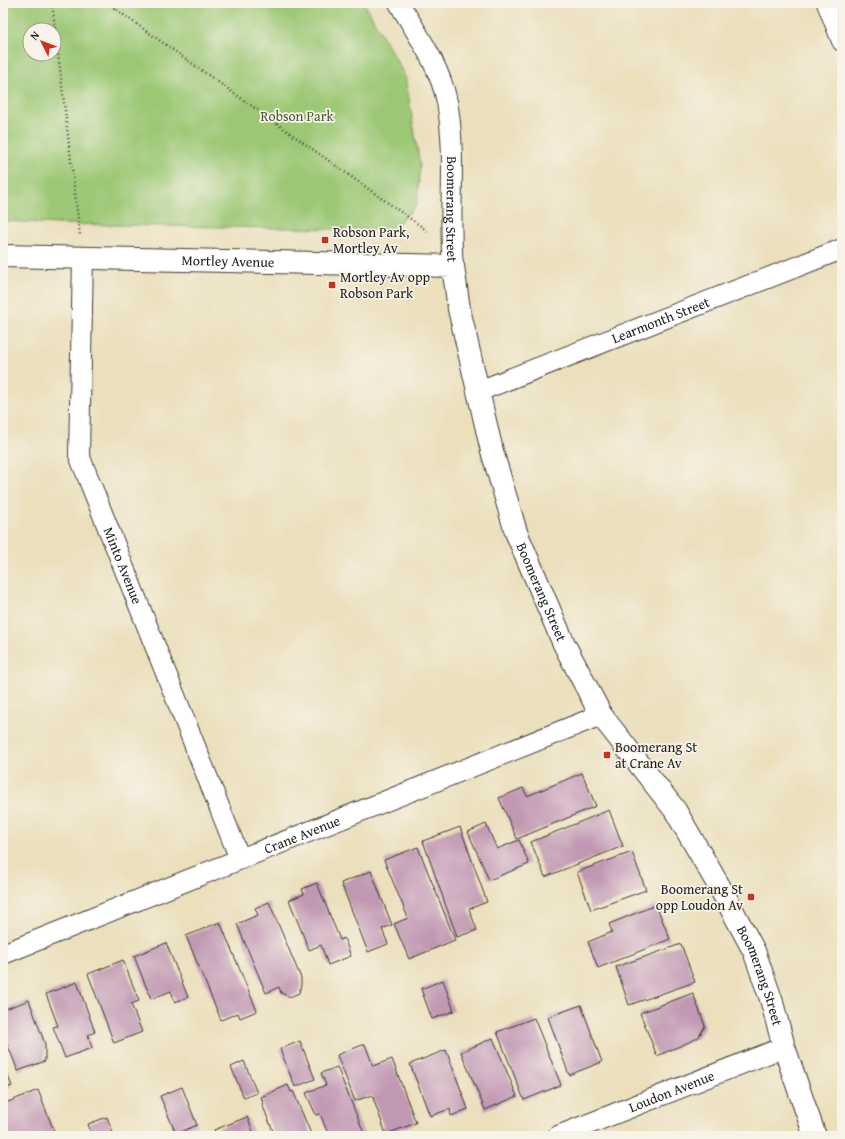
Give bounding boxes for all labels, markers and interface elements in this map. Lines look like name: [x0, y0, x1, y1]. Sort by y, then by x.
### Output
north arrow: [22, 22, 62, 62]
text: N: [26, 27, 43, 43]
park label: Robson Park: [260, 106, 334, 126]
street label: Boomerang Street: [441, 156, 463, 263]
place label: Robson Park, Mortley Av: [333, 222, 410, 258]
marker: Robson Park, Mortley Av: [320, 235, 330, 245]
street label: Mortley Avenue: [181, 250, 275, 272]
place label: Mortley Av opp Robson Park: [340, 267, 430, 303]
marker: Mortley Av opp Robson Park: [327, 280, 337, 290]
street label: Learmonth Street: [609, 292, 713, 348]
street label: Minto Avenue: [99, 524, 148, 607]
street label: Boomerang Street: [512, 539, 572, 645]
place label: Boomerang St at Crane Av: [615, 737, 697, 773]
marker: Boomerang St at Crane Av: [602, 750, 612, 760]
street label: Crane Avenue: [261, 810, 343, 859]
place label: Boomerang St opp Loudon Av: [656, 879, 743, 915]
marker: Boomerang St opp Loudon Av: [746, 892, 756, 902]
street label: Boomerang Street: [732, 922, 788, 1028]
street label: Loudon Avenue: [626, 1065, 718, 1117]

